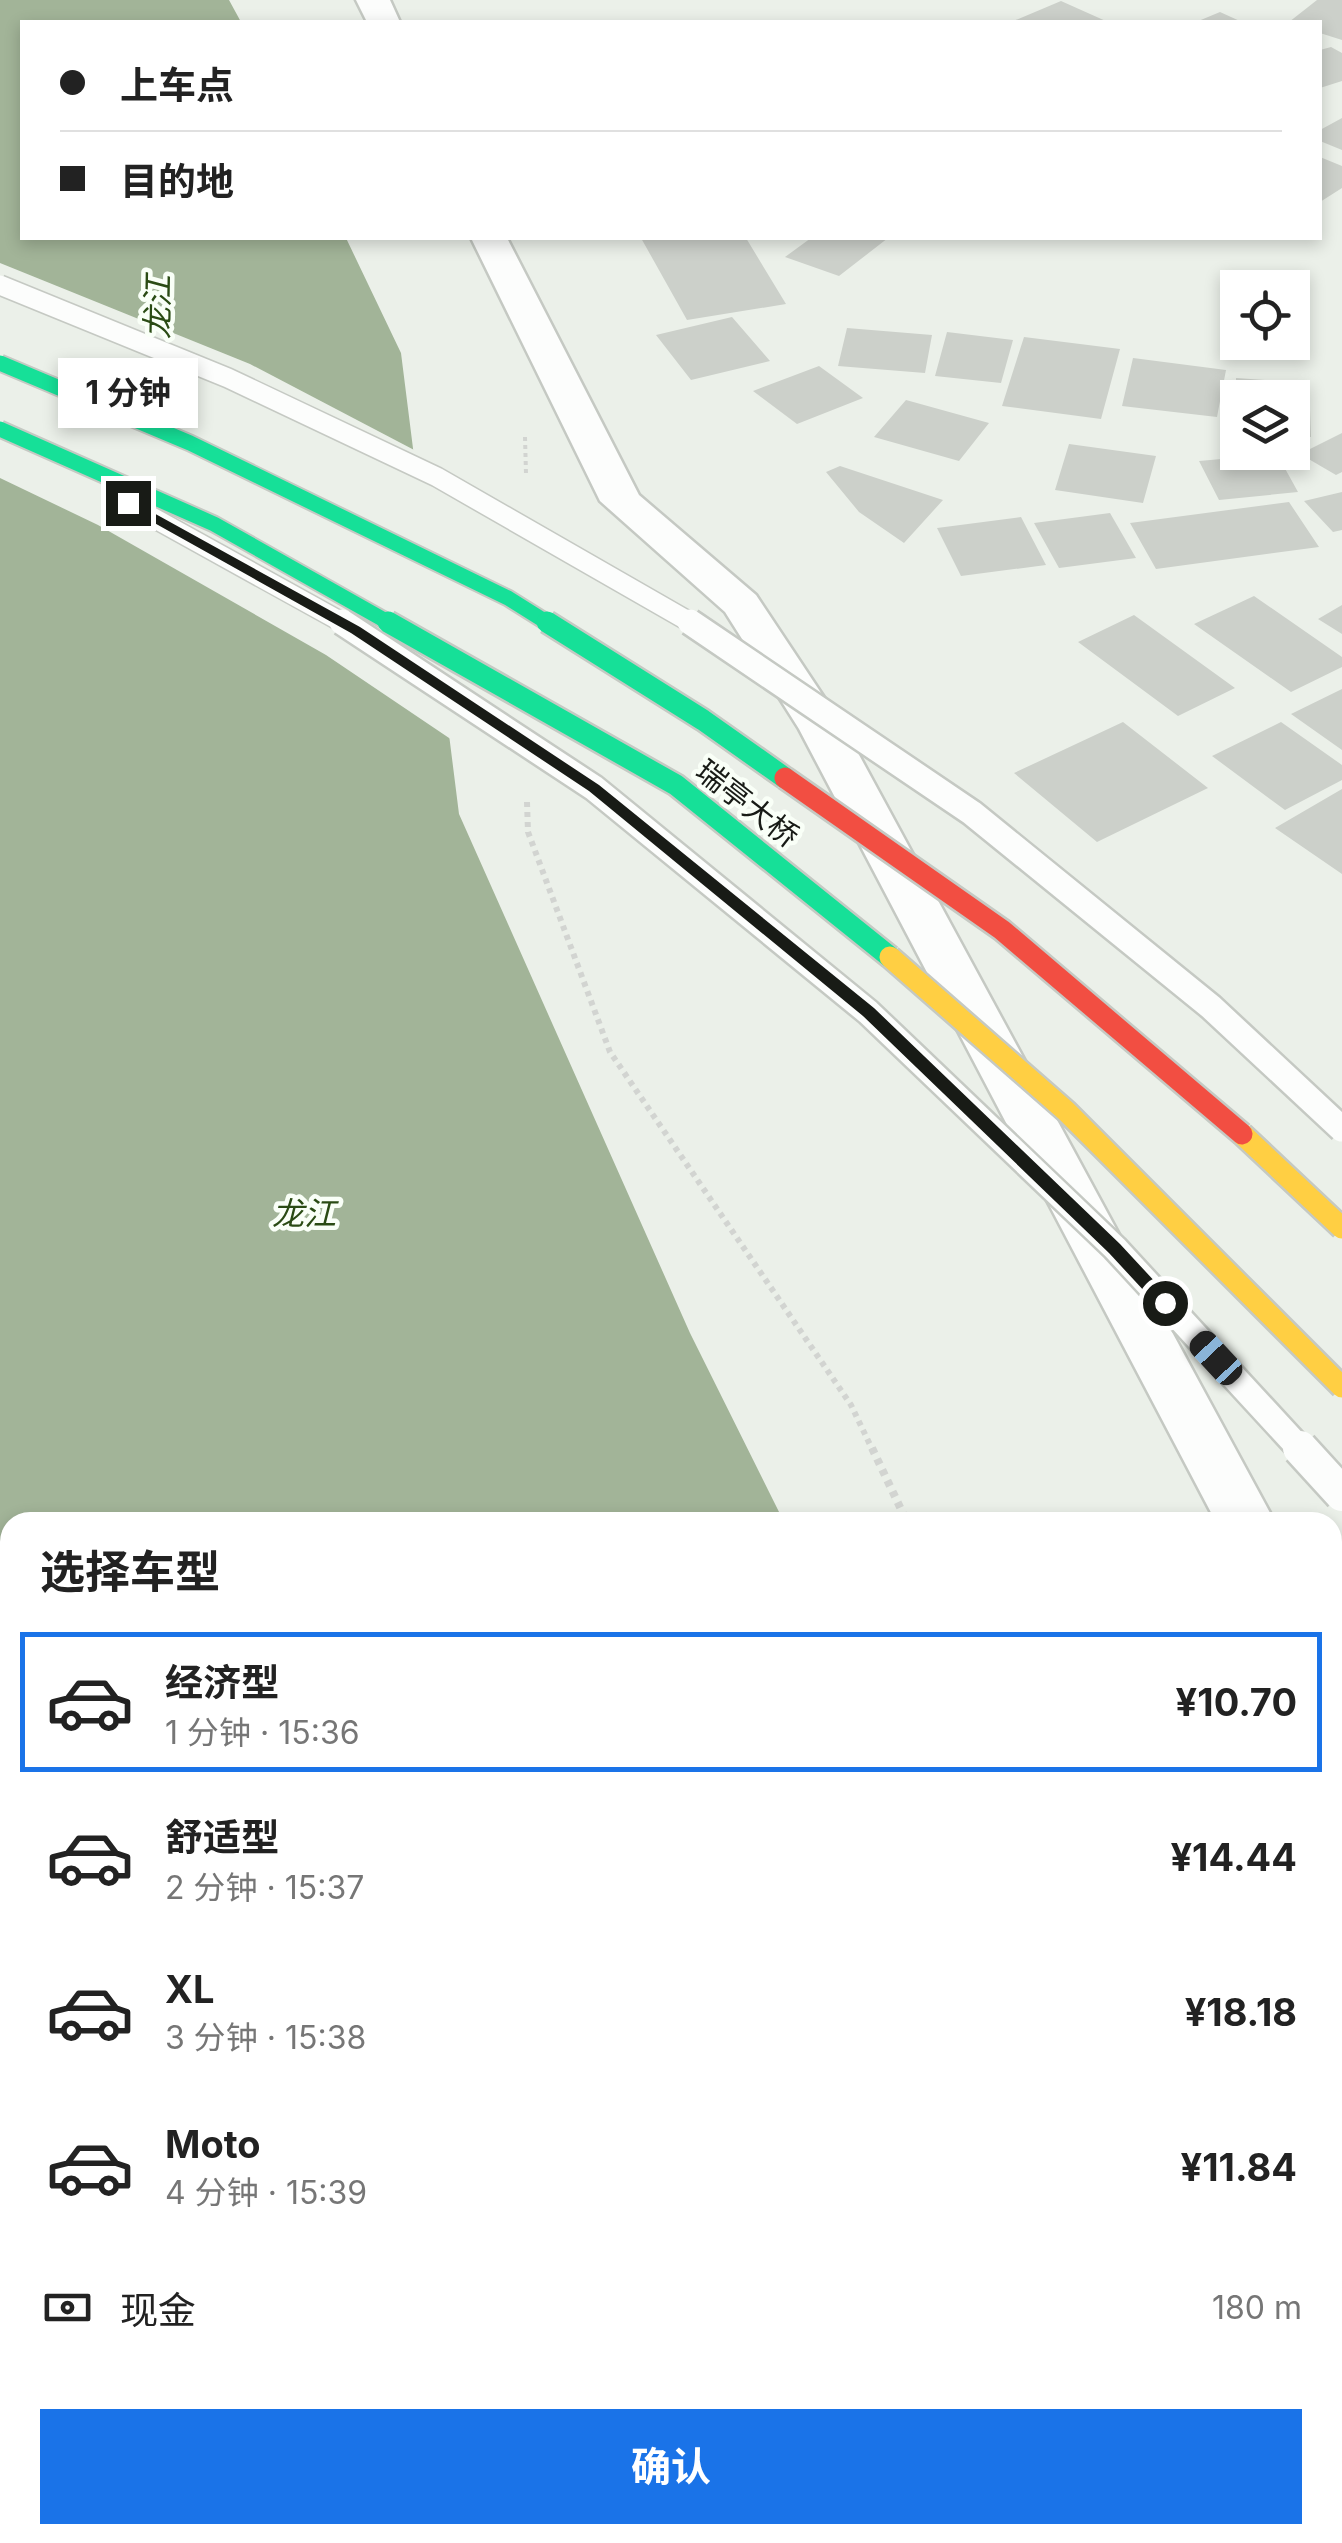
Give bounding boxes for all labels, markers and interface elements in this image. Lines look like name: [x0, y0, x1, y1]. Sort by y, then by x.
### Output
text: 上车点: [120, 62, 234, 108]
text: 目的地: [120, 158, 234, 204]
map controls: [1220, 270, 1310, 470]
button: locate: [1220, 270, 1310, 360]
water label: 龙江: [137, 272, 178, 339]
callout: 1 分钟: [58, 358, 198, 428]
text: 1 分钟: [85, 373, 171, 412]
button: layers: [1220, 380, 1310, 470]
route end: [106, 481, 151, 526]
street label: 瑞亭大桥: [689, 752, 806, 854]
water label: 龙江: [272, 1194, 339, 1233]
route start: [1143, 1281, 1188, 1326]
car: [1185, 1326, 1247, 1390]
text: 选择车型: [40, 1544, 220, 1599]
icon: car: [45, 1657, 135, 1747]
text: 经济型: [165, 1659, 279, 1705]
text: ¥10.70: [1176, 1679, 1297, 1725]
text: 1 分钟 · 15:36: [165, 1713, 360, 1752]
icon: car: [45, 1812, 135, 1902]
text: 舒适型: [165, 1814, 279, 1860]
text: ¥14.44: [1170, 1834, 1297, 1880]
text: 2 分钟 · 15:37: [165, 1868, 364, 1907]
text: XL: [165, 1966, 215, 2012]
icon: car: [45, 1967, 135, 2057]
text: ¥18.18: [1185, 1989, 1297, 2035]
text: 3 分钟 · 15:38: [165, 2018, 366, 2057]
text: Moto: [165, 2121, 261, 2167]
icon: car: [45, 2122, 135, 2212]
text: ¥11.84: [1181, 2144, 1297, 2190]
text: 4 分钟 · 15:39: [165, 2173, 367, 2212]
icon: cash: [40, 2280, 95, 2335]
text: 现金: [120, 2287, 196, 2333]
text: 180 m: [1212, 2288, 1302, 2327]
button: 确认: [40, 2409, 1302, 2524]

